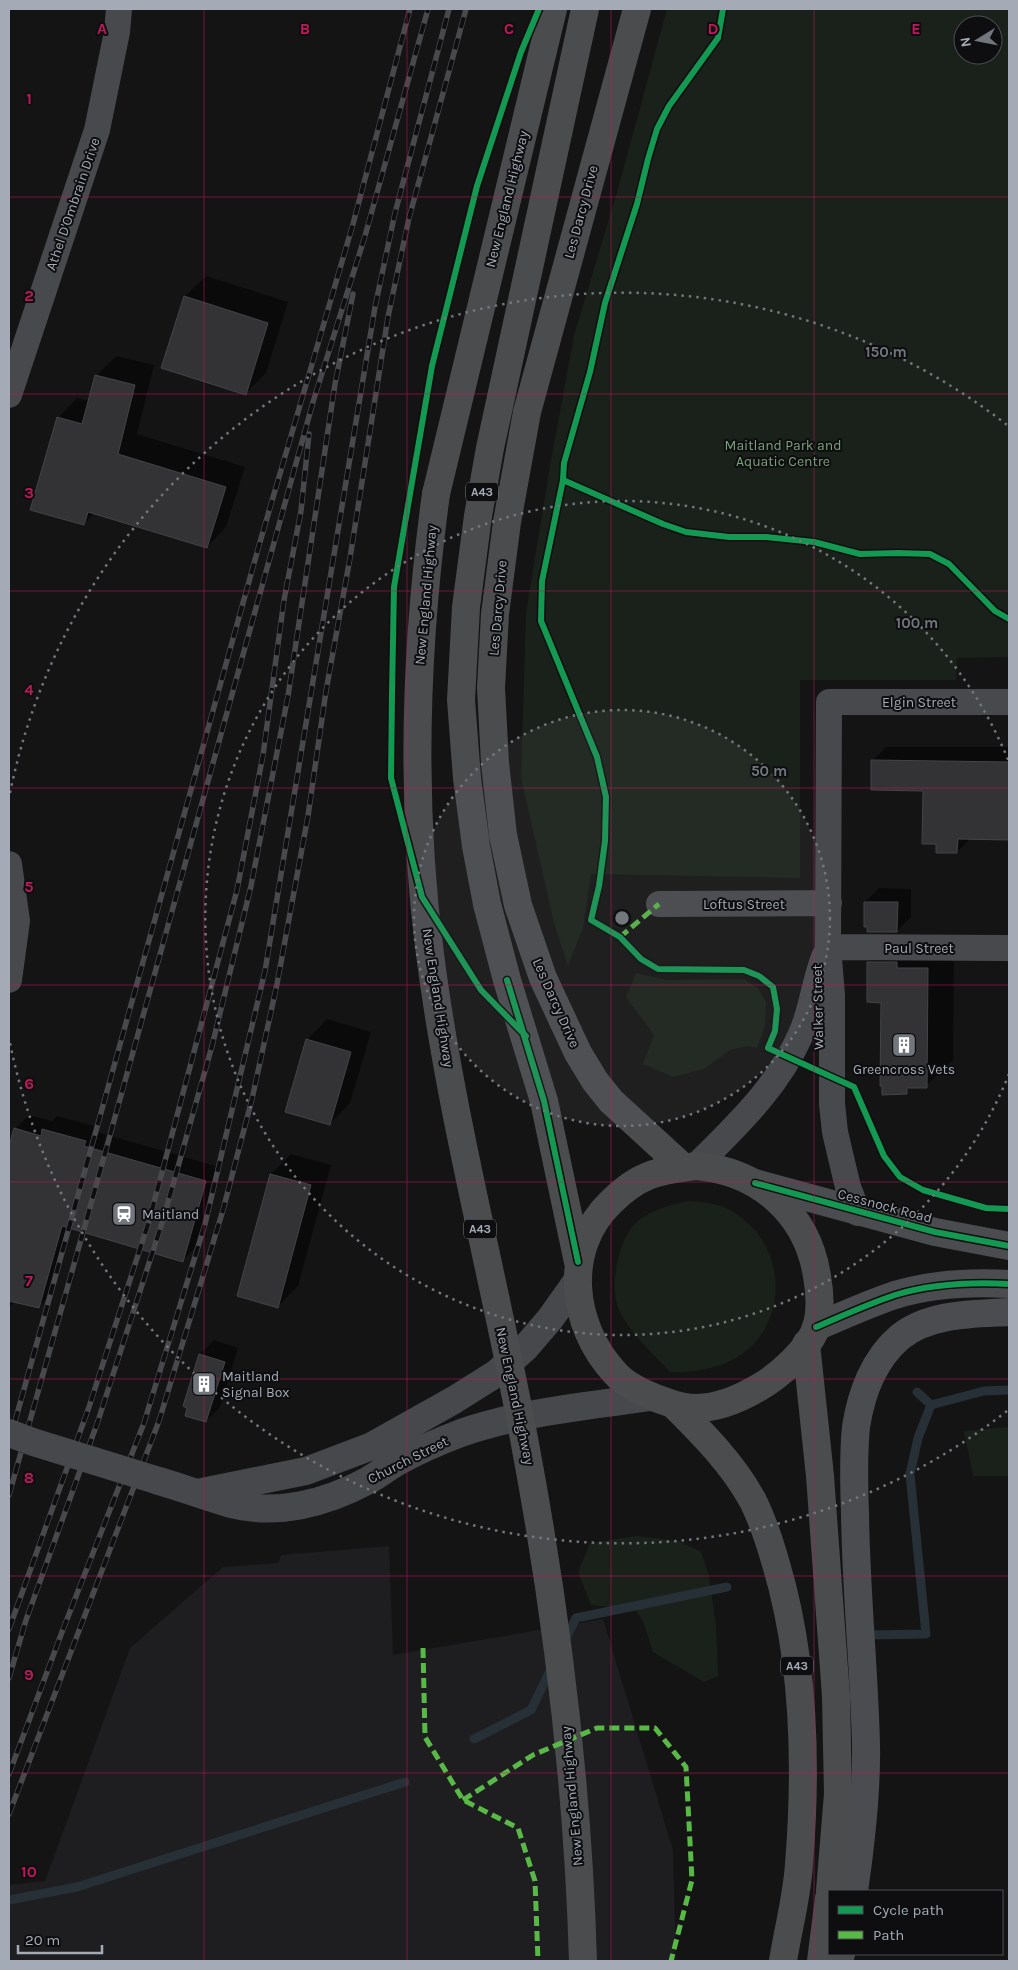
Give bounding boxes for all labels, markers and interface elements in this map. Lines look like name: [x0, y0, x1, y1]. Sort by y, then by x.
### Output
north arrow: [953, 15, 1003, 65]
text: A: [97, 19, 107, 38]
text: B: [300, 19, 310, 38]
text: C: [504, 19, 514, 38]
text: D: [708, 19, 719, 38]
text: E: [911, 19, 921, 38]
text: N: [956, 36, 975, 49]
text: 1: [26, 89, 32, 108]
street label: New England Highway: [482, 128, 532, 269]
street label: Athel D'Ombrain Drive: [42, 135, 104, 273]
street label: Les Darcy Drive: [560, 163, 602, 261]
text: 2: [24, 286, 34, 305]
text: 150 m: [865, 343, 907, 361]
park label: Maitland Park and Aquatic Centre: [725, 437, 841, 470]
road number: A43: [466, 482, 498, 502]
text: 3: [24, 483, 34, 502]
street label: New England Highway: [411, 524, 441, 666]
street label: Les Darcy Drive: [485, 559, 511, 657]
text: 100 m: [896, 614, 938, 632]
text: 4: [24, 680, 34, 699]
street label: Elgin Street: [882, 694, 956, 711]
text: 50 m: [751, 762, 787, 780]
text: 5: [24, 877, 34, 896]
street label: Loftus Street: [703, 896, 785, 913]
centre of rings: [613, 909, 631, 927]
street label: New England Highway: [419, 927, 457, 1069]
street label: Paul Street: [884, 940, 954, 957]
street label: Les Darcy Drive: [529, 956, 583, 1050]
street label: Walker Street: [809, 964, 827, 1050]
building icon: Greencross Vets: [891, 1032, 917, 1058]
place label: Greencross Vets: [853, 1061, 955, 1078]
text: 6: [24, 1074, 34, 1093]
street label: Cessnock Road: [836, 1185, 934, 1227]
station icon: Maitland: [111, 1201, 137, 1227]
place label: Maitland: [142, 1206, 199, 1223]
road number: A43: [464, 1220, 496, 1238]
text: 7: [25, 1271, 33, 1290]
street label: New England Highway: [492, 1326, 538, 1467]
place label: Maitland Signal Box: [222, 1368, 289, 1401]
building icon: Maitland Signal Box: [191, 1371, 217, 1397]
street label: Church Street: [365, 1432, 451, 1488]
text: 8: [24, 1468, 34, 1487]
road number: A43: [781, 1656, 813, 1675]
text: 9: [24, 1665, 34, 1684]
street label: New England Highway: [557, 1725, 587, 1867]
text: 10: [21, 1862, 37, 1881]
legend: [828, 1890, 1003, 1955]
text: Cycle path: [873, 1901, 944, 1919]
scale bar: [18, 1922, 101, 1954]
text: Path: [873, 1926, 904, 1944]
text: 20 m: [25, 1931, 60, 1949]

